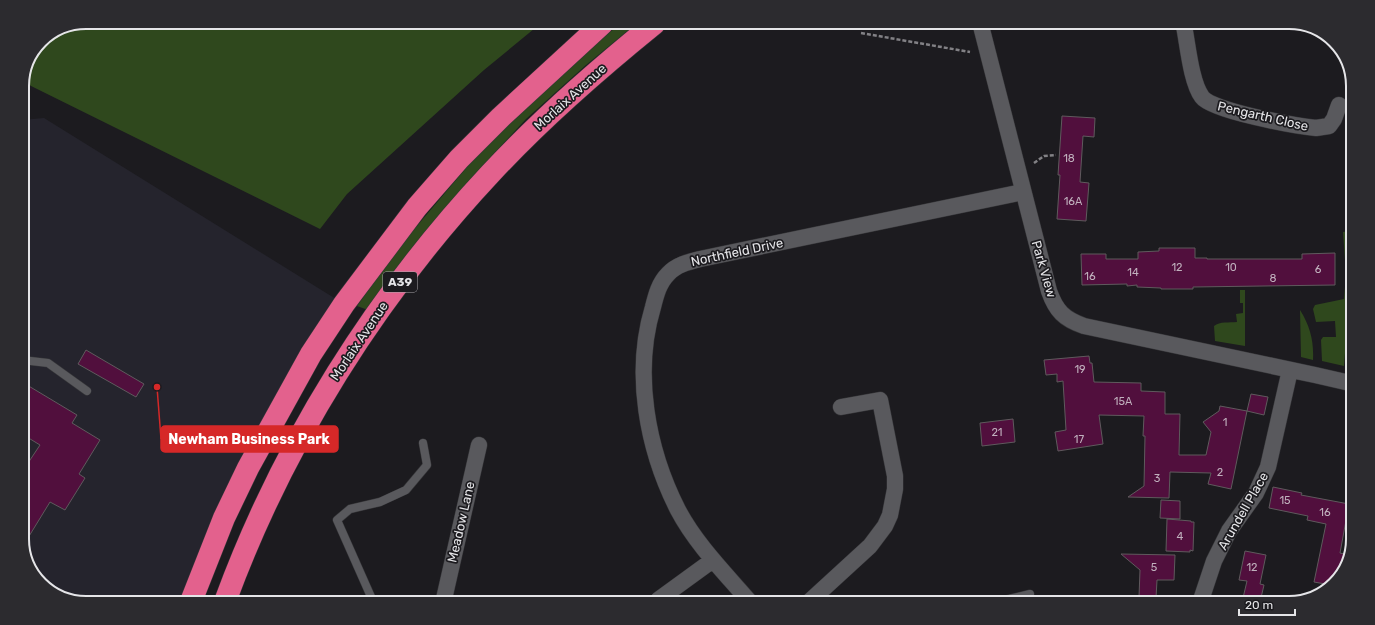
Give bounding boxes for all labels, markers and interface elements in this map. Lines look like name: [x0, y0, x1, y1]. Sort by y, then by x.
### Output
street label: Morlaix Avenue: [531, 61, 609, 133]
street label: Pengarth Close: [1216, 98, 1310, 135]
house number: 18: [1063, 152, 1075, 165]
house number: 16A: [1064, 195, 1083, 208]
street label: Northfield Drive: [689, 235, 785, 269]
street label: Park View: [1029, 239, 1059, 299]
house number: 12: [1171, 261, 1183, 274]
house number: 10: [1225, 261, 1237, 274]
house number: 6: [1315, 263, 1322, 276]
house number: 14: [1127, 266, 1139, 279]
house number: 16: [1084, 270, 1096, 283]
road number: A39: [383, 272, 417, 292]
house number: 8: [1270, 272, 1277, 285]
street label: Morlaix Avenue: [327, 299, 391, 383]
house number: 19: [1074, 363, 1086, 376]
house number: 15A: [1114, 395, 1133, 408]
house number: 1: [1223, 416, 1227, 429]
callout: Newham Business Park: [161, 426, 338, 452]
house number: 21: [991, 426, 1003, 439]
text: Newham Business Park: [168, 431, 331, 448]
house number: 17: [1074, 433, 1085, 446]
house number: 2: [1217, 466, 1223, 479]
street label: Arundell Place: [1215, 470, 1271, 552]
house number: 3: [1154, 472, 1161, 485]
street label: Meadow Lane: [444, 480, 478, 564]
house number: 15: [1279, 494, 1291, 507]
house number: 16: [1319, 506, 1331, 519]
house number: 4: [1177, 530, 1184, 543]
house number: 5: [1151, 561, 1158, 574]
house number: 12: [1246, 561, 1258, 574]
scale bar: [1239, 591, 1295, 617]
text: 20 m: [1245, 598, 1273, 612]

